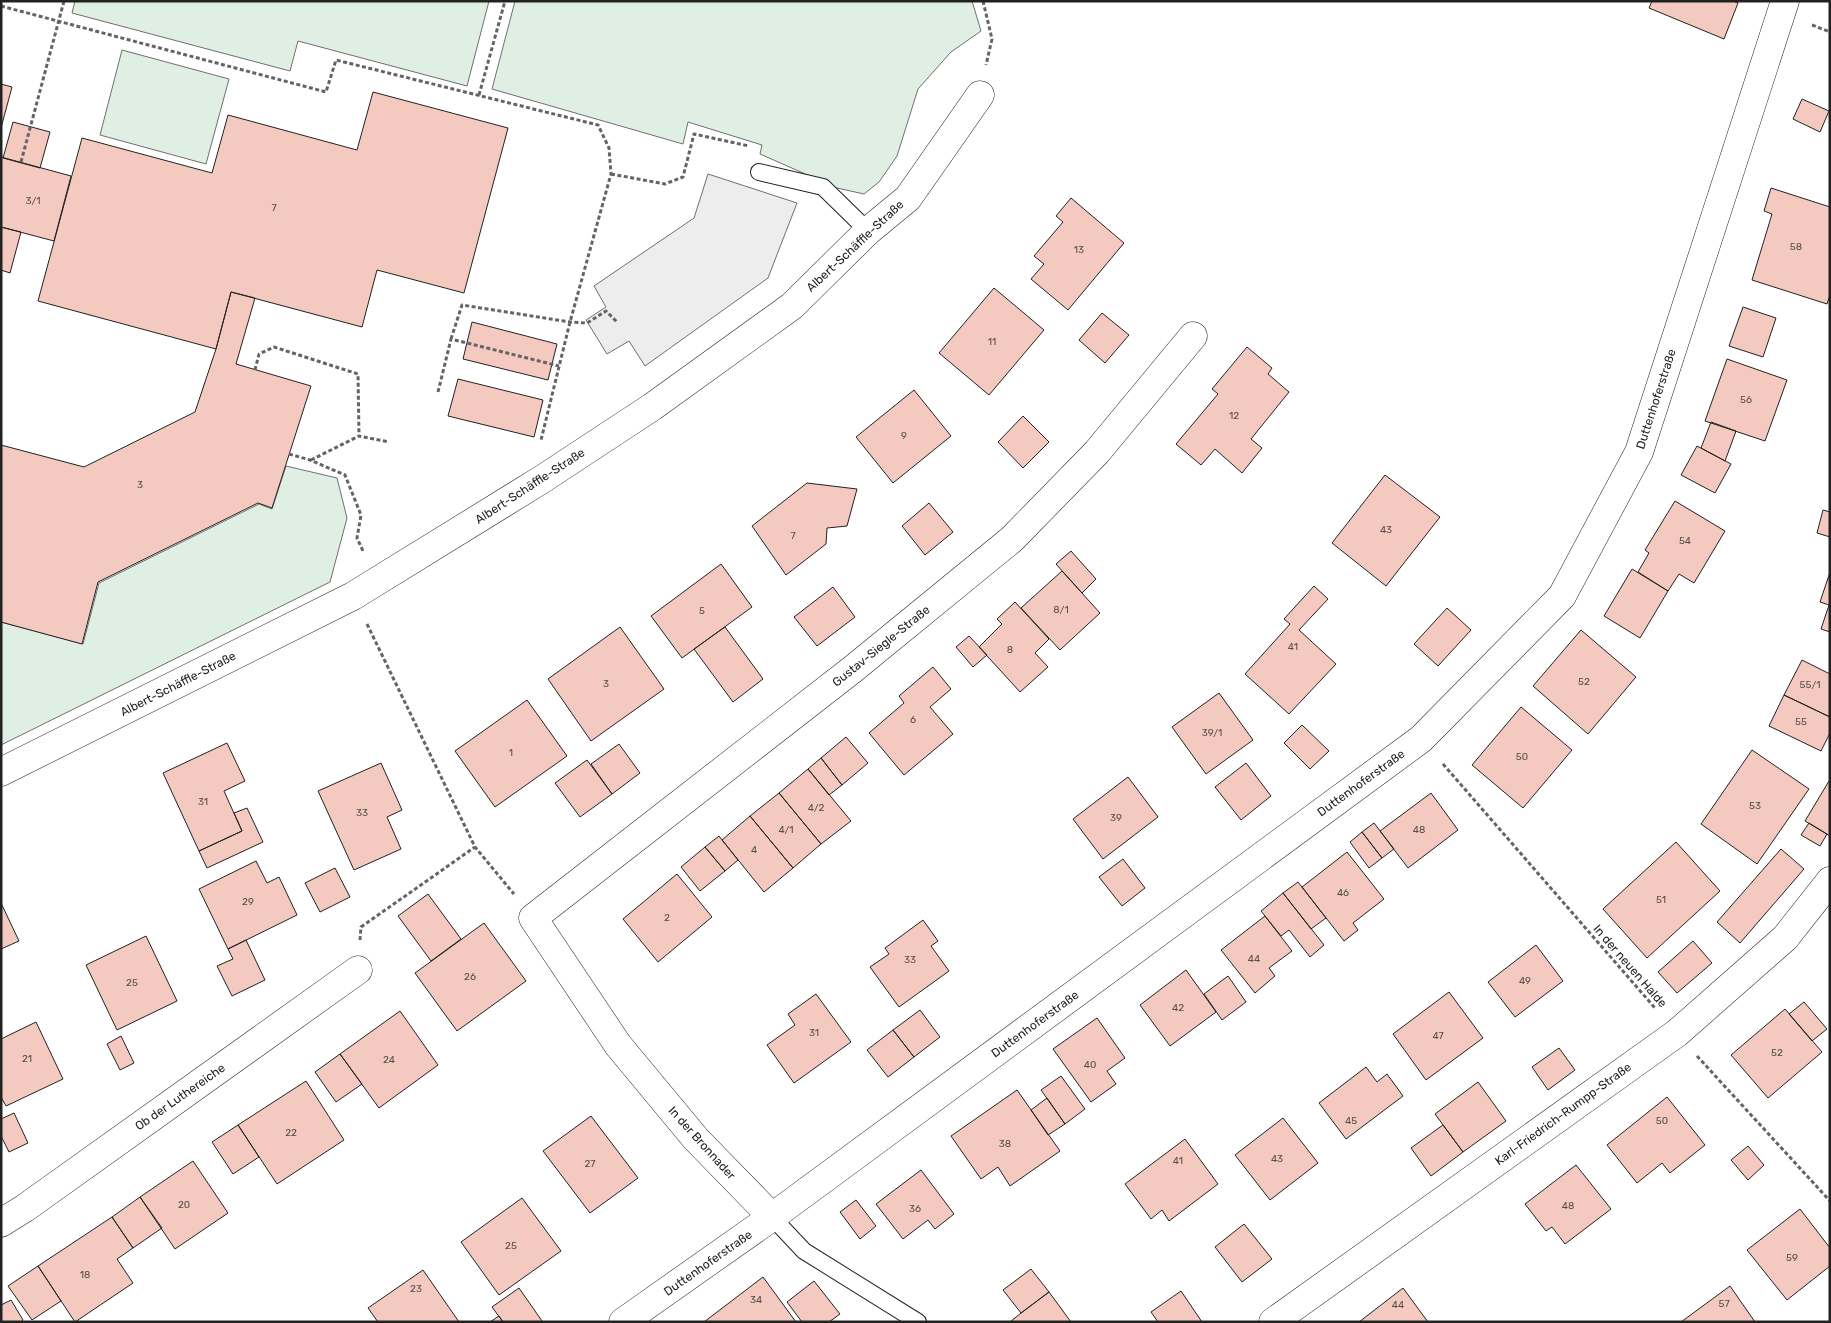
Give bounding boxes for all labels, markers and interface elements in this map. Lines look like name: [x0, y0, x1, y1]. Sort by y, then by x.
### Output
house number: 3/1: [25, 195, 41, 207]
street label: Albert-Schäffle-Straße: [804, 197, 907, 295]
house number: 7: [271, 202, 277, 214]
house number: 58: [1790, 241, 1802, 253]
house number: 13: [1074, 244, 1084, 256]
house number: 11: [988, 336, 996, 348]
street label: Duttenhoferstraße: [1633, 347, 1679, 451]
house number: 56: [1740, 394, 1752, 406]
house number: 12: [1229, 410, 1239, 422]
house number: 9: [901, 430, 907, 442]
street label: Albert-Schäffle-Straße: [473, 445, 588, 527]
house number: 3: [137, 479, 143, 491]
house number: 43: [1380, 524, 1392, 536]
house number: 7: [790, 530, 796, 542]
house number: 54: [1679, 535, 1691, 547]
street label: Gustav-Siegle-Straße: [829, 602, 933, 690]
house number: 8/1: [1053, 604, 1069, 616]
house number: 5: [699, 605, 705, 617]
house number: 41: [1288, 641, 1298, 653]
house number: 8: [1007, 644, 1013, 656]
street label: Albert-Schäffle-Straße: [118, 649, 238, 719]
house number: 52: [1578, 676, 1590, 688]
house number: 3: [603, 678, 609, 690]
house number: 55/1: [1800, 679, 1820, 691]
house number: 6: [910, 714, 916, 726]
house number: 55: [1795, 716, 1807, 728]
house number: 39/1: [1202, 727, 1222, 739]
street label: Duttenhoferstraße: [1315, 746, 1408, 819]
house number: 1: [509, 747, 513, 759]
house number: 50: [1516, 751, 1528, 763]
house number: 31: [198, 796, 208, 808]
house number: 53: [1749, 800, 1761, 812]
house number: 4/2: [808, 802, 824, 814]
house number: 33: [356, 807, 368, 819]
house number: 39: [1110, 812, 1122, 824]
house number: 4/1: [778, 824, 794, 836]
house number: 48: [1413, 824, 1425, 836]
house number: 4: [751, 844, 757, 856]
house number: 46: [1337, 887, 1349, 899]
house number: 51: [1656, 894, 1666, 906]
house number: 29: [242, 896, 254, 908]
house number: 2: [664, 912, 670, 924]
street label: In der neuen Halde: [1590, 922, 1670, 1010]
house number: 44: [1248, 953, 1260, 965]
house number: 33: [904, 954, 916, 966]
house number: 26: [464, 971, 476, 983]
house number: 49: [1519, 975, 1531, 987]
house number: 25: [126, 977, 138, 989]
street label: Duttenhoferstraße: [989, 987, 1082, 1060]
house number: 42: [1172, 1002, 1184, 1014]
house number: 31: [809, 1027, 819, 1039]
house number: 47: [1432, 1030, 1444, 1042]
house number: 52: [1771, 1047, 1783, 1059]
house number: 21: [22, 1053, 32, 1065]
house number: 24: [383, 1054, 395, 1066]
house number: 40: [1084, 1059, 1096, 1071]
street label: Karl-Friedrich-Rumpp-Straße: [1492, 1060, 1634, 1168]
street label: Ob der Luthereiche: [132, 1061, 228, 1133]
street label: In der Bronnader: [666, 1104, 739, 1183]
house number: 45: [1345, 1115, 1357, 1127]
house number: 50: [1656, 1115, 1668, 1127]
house number: 22: [285, 1127, 297, 1139]
house number: 38: [999, 1138, 1011, 1150]
house number: 43: [1271, 1153, 1283, 1165]
house number: 41: [1173, 1155, 1183, 1167]
house number: 27: [585, 1158, 596, 1170]
house number: 20: [178, 1199, 190, 1211]
house number: 48: [1562, 1200, 1574, 1212]
house number: 36: [909, 1203, 921, 1215]
street label: Duttenhoferstraße: [661, 1227, 755, 1299]
house number: 25: [505, 1240, 517, 1252]
house number: 59: [1786, 1252, 1798, 1264]
house number: 18: [80, 1269, 90, 1281]
house number: 23: [410, 1283, 422, 1295]
house number: 34: [750, 1294, 762, 1306]
house number: 57: [1718, 1298, 1730, 1310]
house number: 44: [1392, 1299, 1404, 1311]

